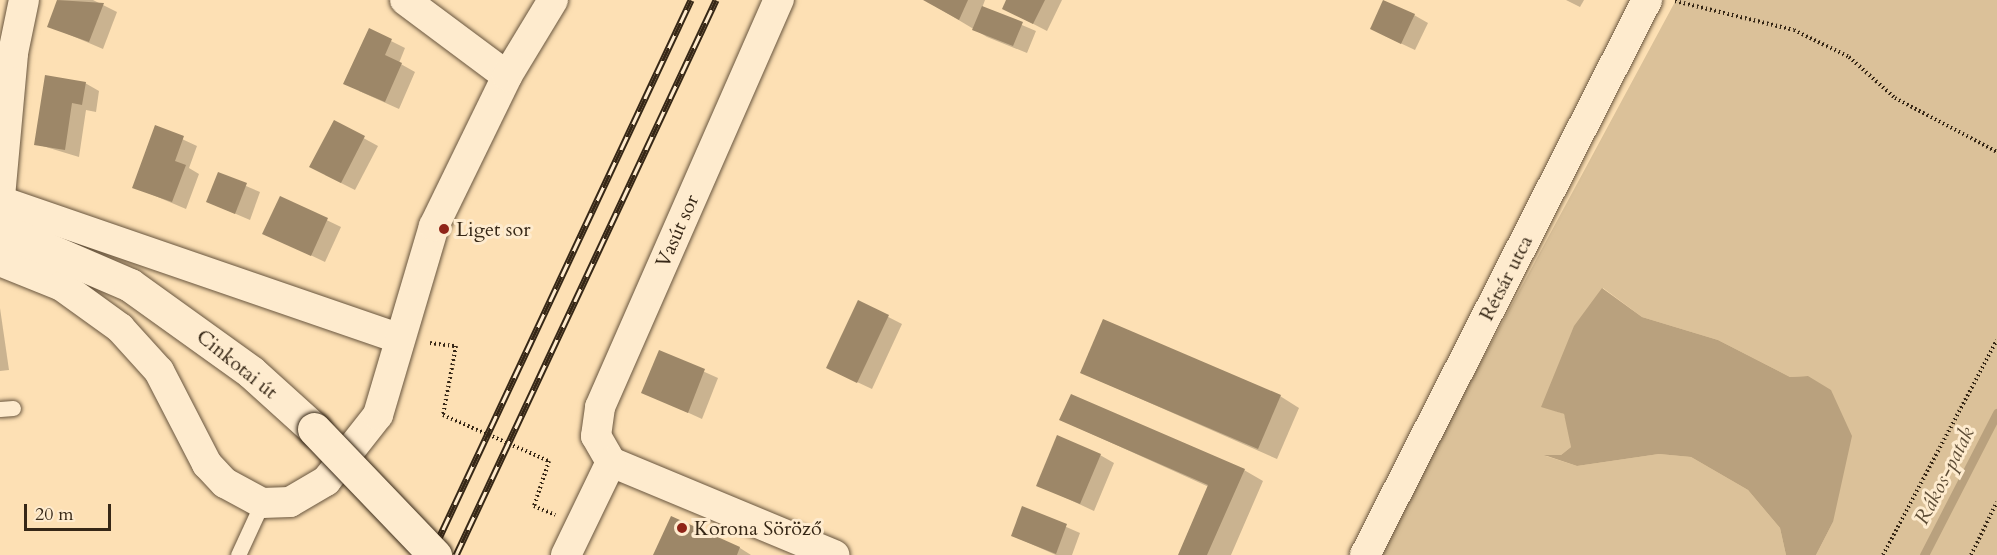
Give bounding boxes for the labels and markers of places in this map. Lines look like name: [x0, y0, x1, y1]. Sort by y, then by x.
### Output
place label: Liget sor: [456, 217, 531, 241]
marker: Liget sor: [437, 222, 451, 236]
place label: Korona Söröző: [694, 516, 822, 540]
marker: Korona Söröző: [675, 521, 689, 535]

